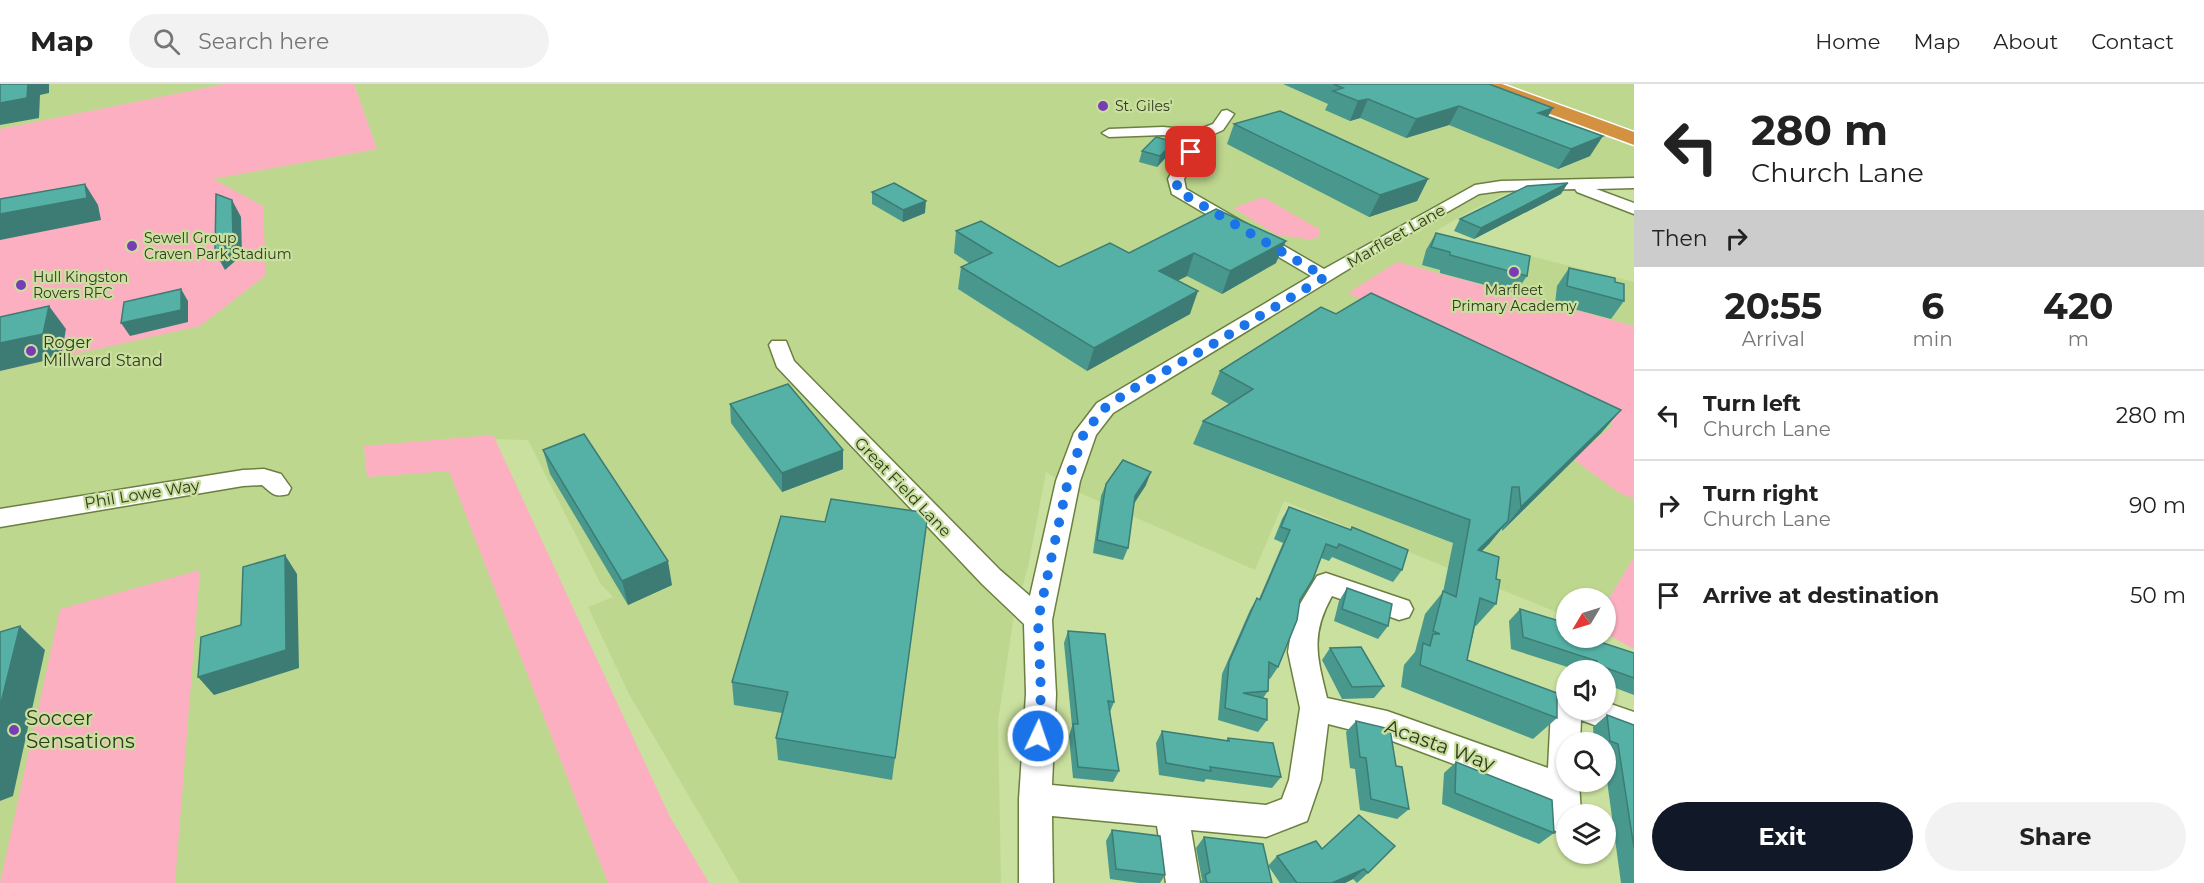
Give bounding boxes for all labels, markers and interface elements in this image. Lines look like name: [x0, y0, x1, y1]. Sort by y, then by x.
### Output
search box: [129, 14, 549, 68]
text: Map: [30, 24, 93, 58]
icon: search: [150, 25, 183, 58]
text: Search here: [198, 28, 329, 55]
text: Home: [1815, 29, 1880, 54]
text: Map: [1913, 29, 1960, 54]
text: About: [1993, 29, 2058, 54]
text: Contact: [2091, 29, 2174, 54]
place label: St. Giles': [1115, 97, 1173, 115]
marker: St. Giles': [1096, 99, 1110, 113]
text: 280 m: [1751, 104, 1888, 156]
icon: left: [1652, 108, 1730, 186]
pin: [1165, 126, 1216, 177]
icon: arrive: [1174, 135, 1207, 168]
text: Church Lane: [1751, 156, 1924, 189]
street label: Marfleet Lane: [1343, 200, 1449, 272]
icon: right: [1720, 222, 1753, 255]
text: Then: [1652, 225, 1708, 252]
place label: Sewell Group Craven Park Stadium: [144, 229, 292, 263]
marker: Sewell Group Craven Park Stadium: [125, 239, 139, 253]
marker: Marfleet Primary Academy: [1507, 265, 1521, 279]
place label: Hull Kingston Rovers RFC: [33, 268, 128, 302]
marker: Hull Kingston Rovers RFC: [14, 278, 28, 292]
place label: Marfleet Primary Academy: [1451, 281, 1577, 315]
text: 20:55: [1724, 284, 1822, 328]
text: 6: [1921, 284, 1944, 328]
text: 420: [2043, 284, 2114, 328]
text: Arrival: [1742, 327, 1805, 351]
text: min: [1913, 327, 1953, 351]
text: m: [2068, 327, 2089, 351]
place label: Roger Millward Stand: [43, 333, 163, 370]
marker: Roger Millward Stand: [24, 344, 38, 358]
text: Turn left: [1703, 390, 1801, 417]
icon: left: [1652, 399, 1685, 432]
text: 280 m: [2116, 402, 2186, 429]
text: Church Lane: [1703, 417, 1831, 441]
street label: Great Field Lane: [851, 433, 955, 541]
street label: Phil Lowe Way: [83, 475, 201, 513]
text: Turn right: [1703, 480, 1818, 507]
icon: right: [1652, 489, 1685, 522]
text: 90 m: [2129, 492, 2186, 519]
text: Church Lane: [1703, 507, 1831, 531]
icon: arrive: [1652, 579, 1685, 612]
text: Arrive at destination: [1703, 582, 1939, 609]
text: 50 m: [2130, 582, 2186, 609]
north arrow: [1556, 588, 1616, 648]
map controls: [1556, 588, 1616, 864]
button: sound: [1556, 660, 1616, 720]
position arrow: [1006, 704, 1070, 768]
place label: Soccer Sensations: [26, 706, 135, 753]
street label: Acasta Way: [1382, 714, 1498, 776]
marker: Soccer Sensations: [7, 723, 21, 737]
button: search: [1556, 732, 1616, 792]
button: Exit: [1652, 802, 1913, 871]
button: Share: [1925, 802, 2186, 871]
button: layers: [1556, 804, 1616, 864]

